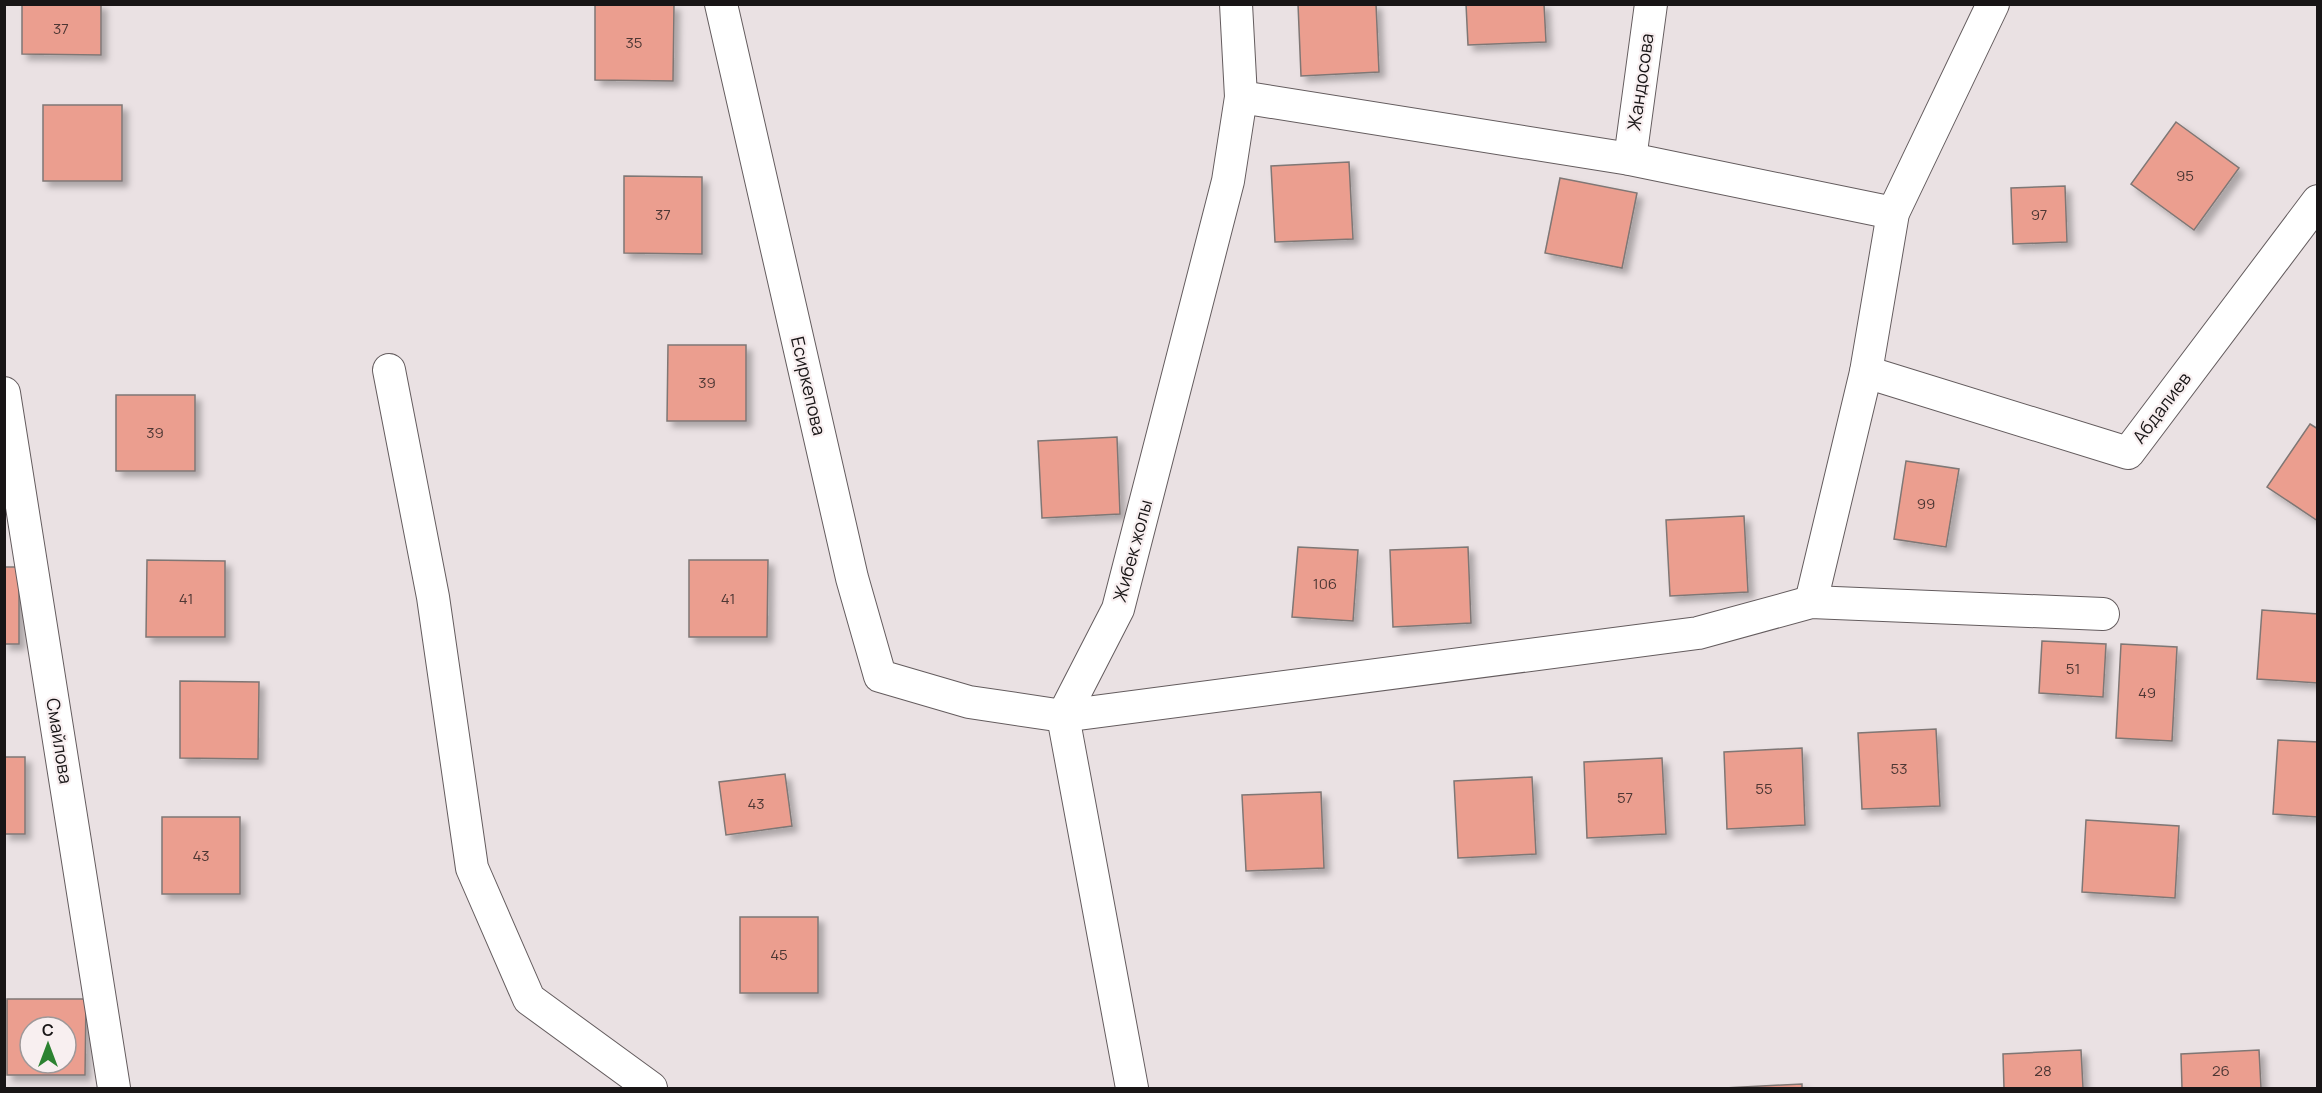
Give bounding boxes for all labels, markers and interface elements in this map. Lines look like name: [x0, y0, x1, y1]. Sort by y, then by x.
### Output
house number: 37: [53, 18, 69, 39]
house number: 35: [626, 32, 642, 53]
street label: Жандосова: [1621, 32, 1659, 132]
house number: 95: [2176, 165, 2194, 186]
house number: 37: [655, 204, 671, 225]
house number: 97: [2031, 204, 2047, 225]
street label: Есиркепова: [786, 334, 832, 438]
street label: Абдалиев: [2127, 367, 2196, 448]
house number: 39: [698, 372, 716, 393]
house number: 39: [146, 422, 164, 443]
house number: 99: [1917, 493, 1935, 514]
street label: Жибек жолы: [1107, 497, 1157, 605]
house number: 106: [1313, 573, 1337, 594]
house number: 41: [179, 588, 193, 609]
house number: 41: [721, 588, 735, 609]
house number: 51: [2066, 658, 2080, 679]
house number: 49: [2138, 682, 2156, 703]
street label: Смайлова: [41, 696, 79, 785]
house number: 53: [1891, 758, 1907, 779]
house number: 55: [1755, 778, 1773, 799]
house number: 57: [1617, 787, 1633, 808]
house number: 43: [747, 793, 765, 814]
house number: 43: [192, 845, 210, 866]
house number: 45: [770, 944, 788, 965]
north arrow: [18, 1015, 78, 1075]
text: С: [42, 1019, 54, 1041]
house number: 28: [2034, 1060, 2052, 1081]
house number: 26: [2212, 1060, 2230, 1081]

